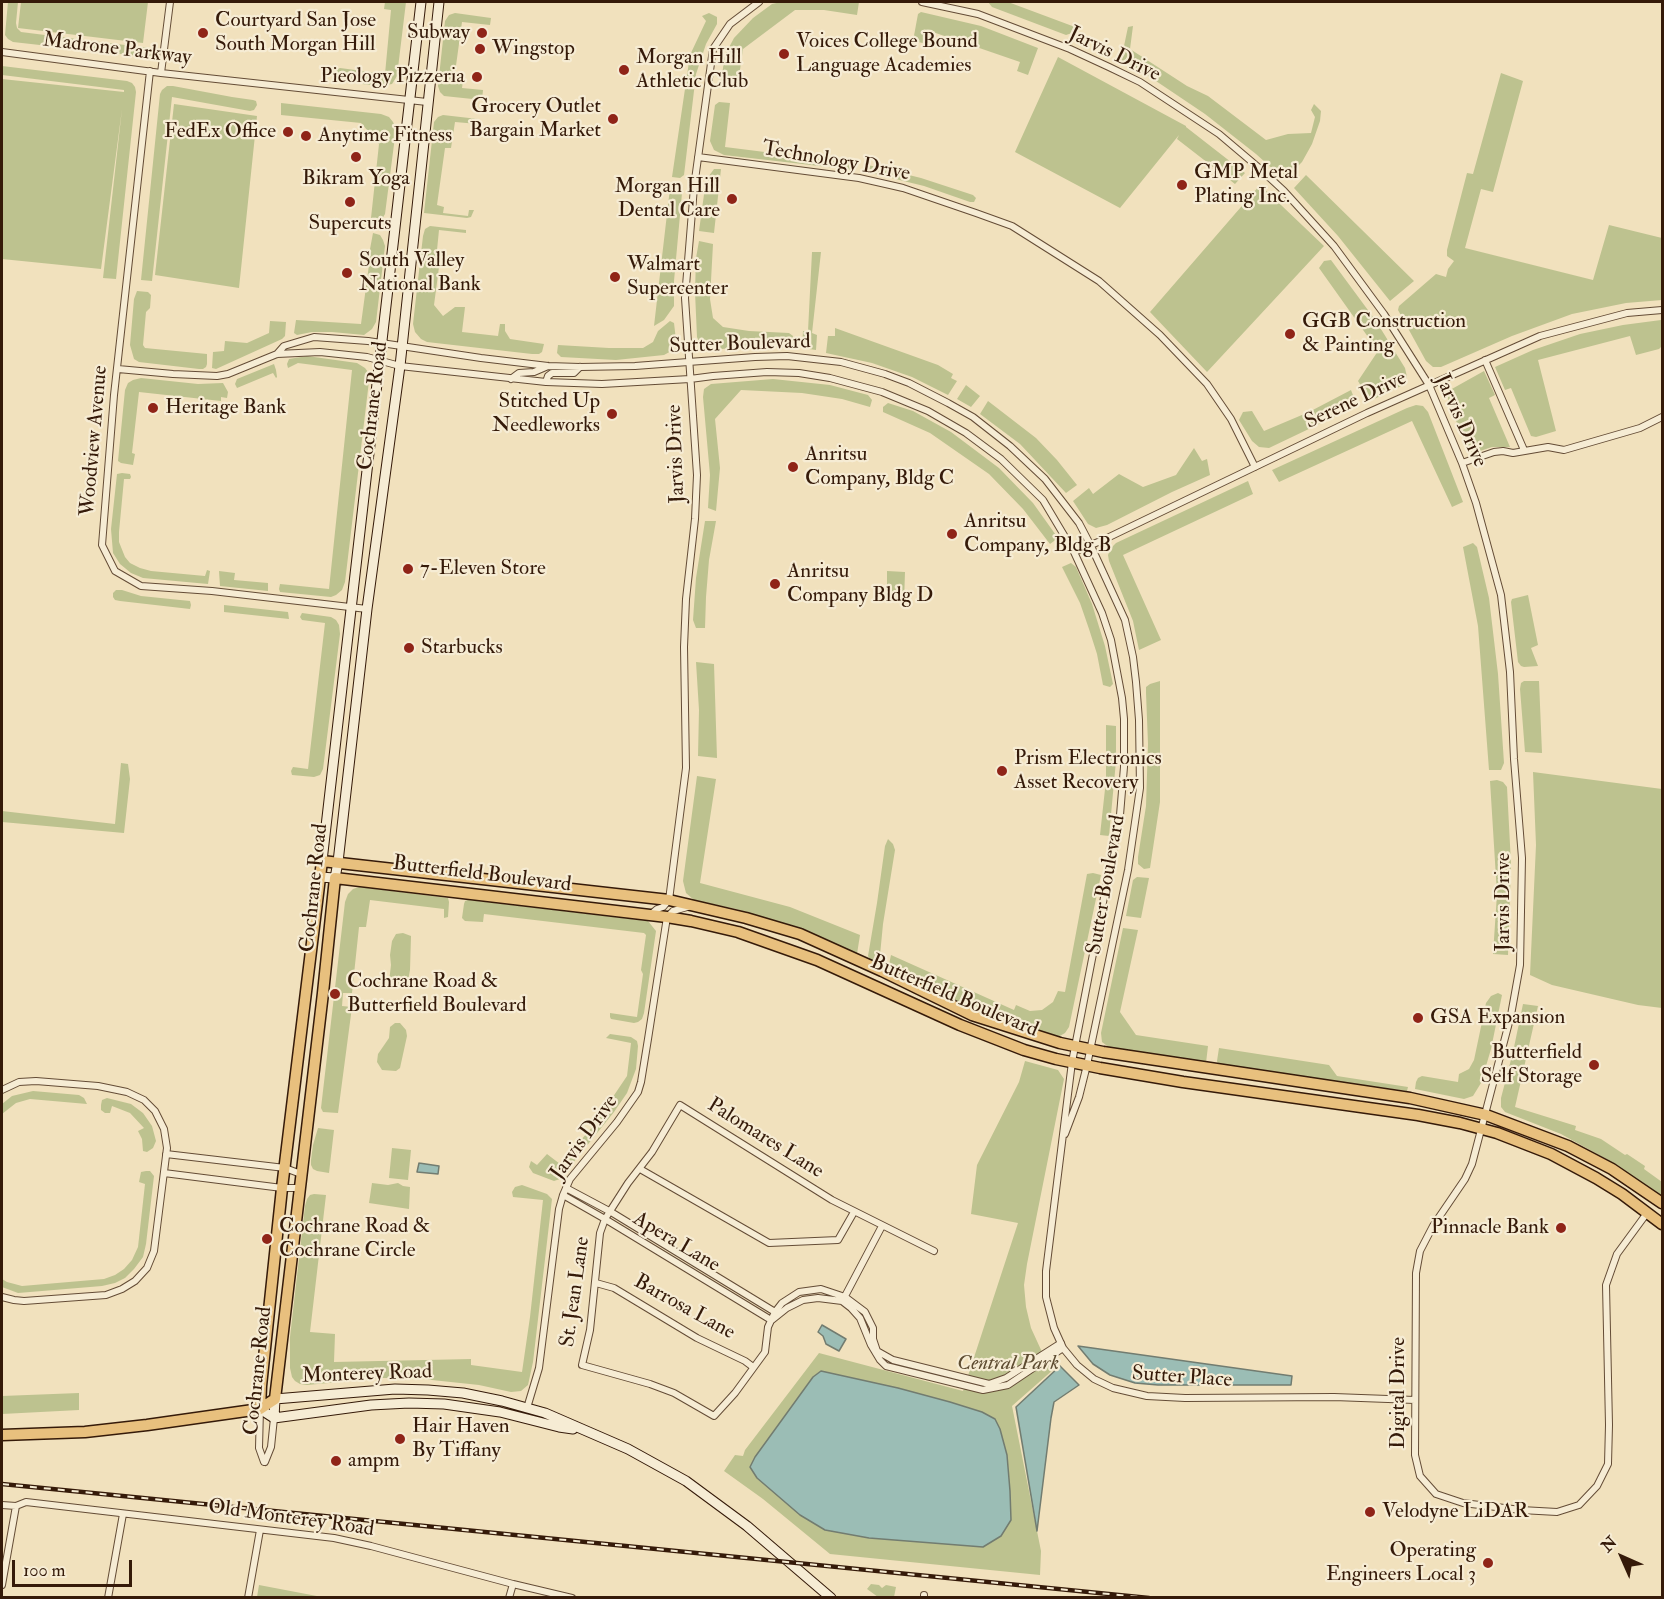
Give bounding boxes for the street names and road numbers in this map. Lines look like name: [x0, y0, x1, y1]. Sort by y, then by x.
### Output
street label: Jarvis Drive: [1064, 22, 1164, 88]
street label: Madrone Parkway: [41, 28, 193, 72]
street label: Technology Drive: [760, 137, 912, 187]
street label: Sutter Boulevard: [669, 330, 811, 360]
street label: Cochrane Road: [354, 340, 394, 472]
street label: Woodview Avenue: [76, 364, 114, 518]
street label: Serene Drive: [1301, 367, 1411, 435]
street label: Jarvis Drive: [1428, 371, 1492, 471]
street label: Jarvis Drive: [663, 404, 691, 504]
street label: Sutter Boulevard: [1082, 813, 1132, 957]
street label: Cochrane Road: [296, 822, 334, 954]
street label: Butterfield Boulevard: [391, 852, 573, 898]
street label: Jarvis Drive: [1491, 852, 1517, 952]
street label: Butterfield Boulevard: [866, 950, 1042, 1044]
street label: Jarvis Drive: [546, 1091, 624, 1185]
street label: Palomares Lane: [702, 1093, 828, 1185]
street label: Apera Lane: [628, 1207, 724, 1279]
street label: St. Jean Lane: [556, 1235, 596, 1349]
street label: Barrosa Lane: [629, 1270, 739, 1346]
street label: Cochrane Road: [240, 1305, 278, 1437]
street label: Digital Drive: [1386, 1337, 1412, 1449]
street label: Monterey Road: [301, 1360, 433, 1390]
street label: Sutter Place: [1131, 1362, 1233, 1394]
street label: Old Monterey Road: [206, 1495, 376, 1543]

